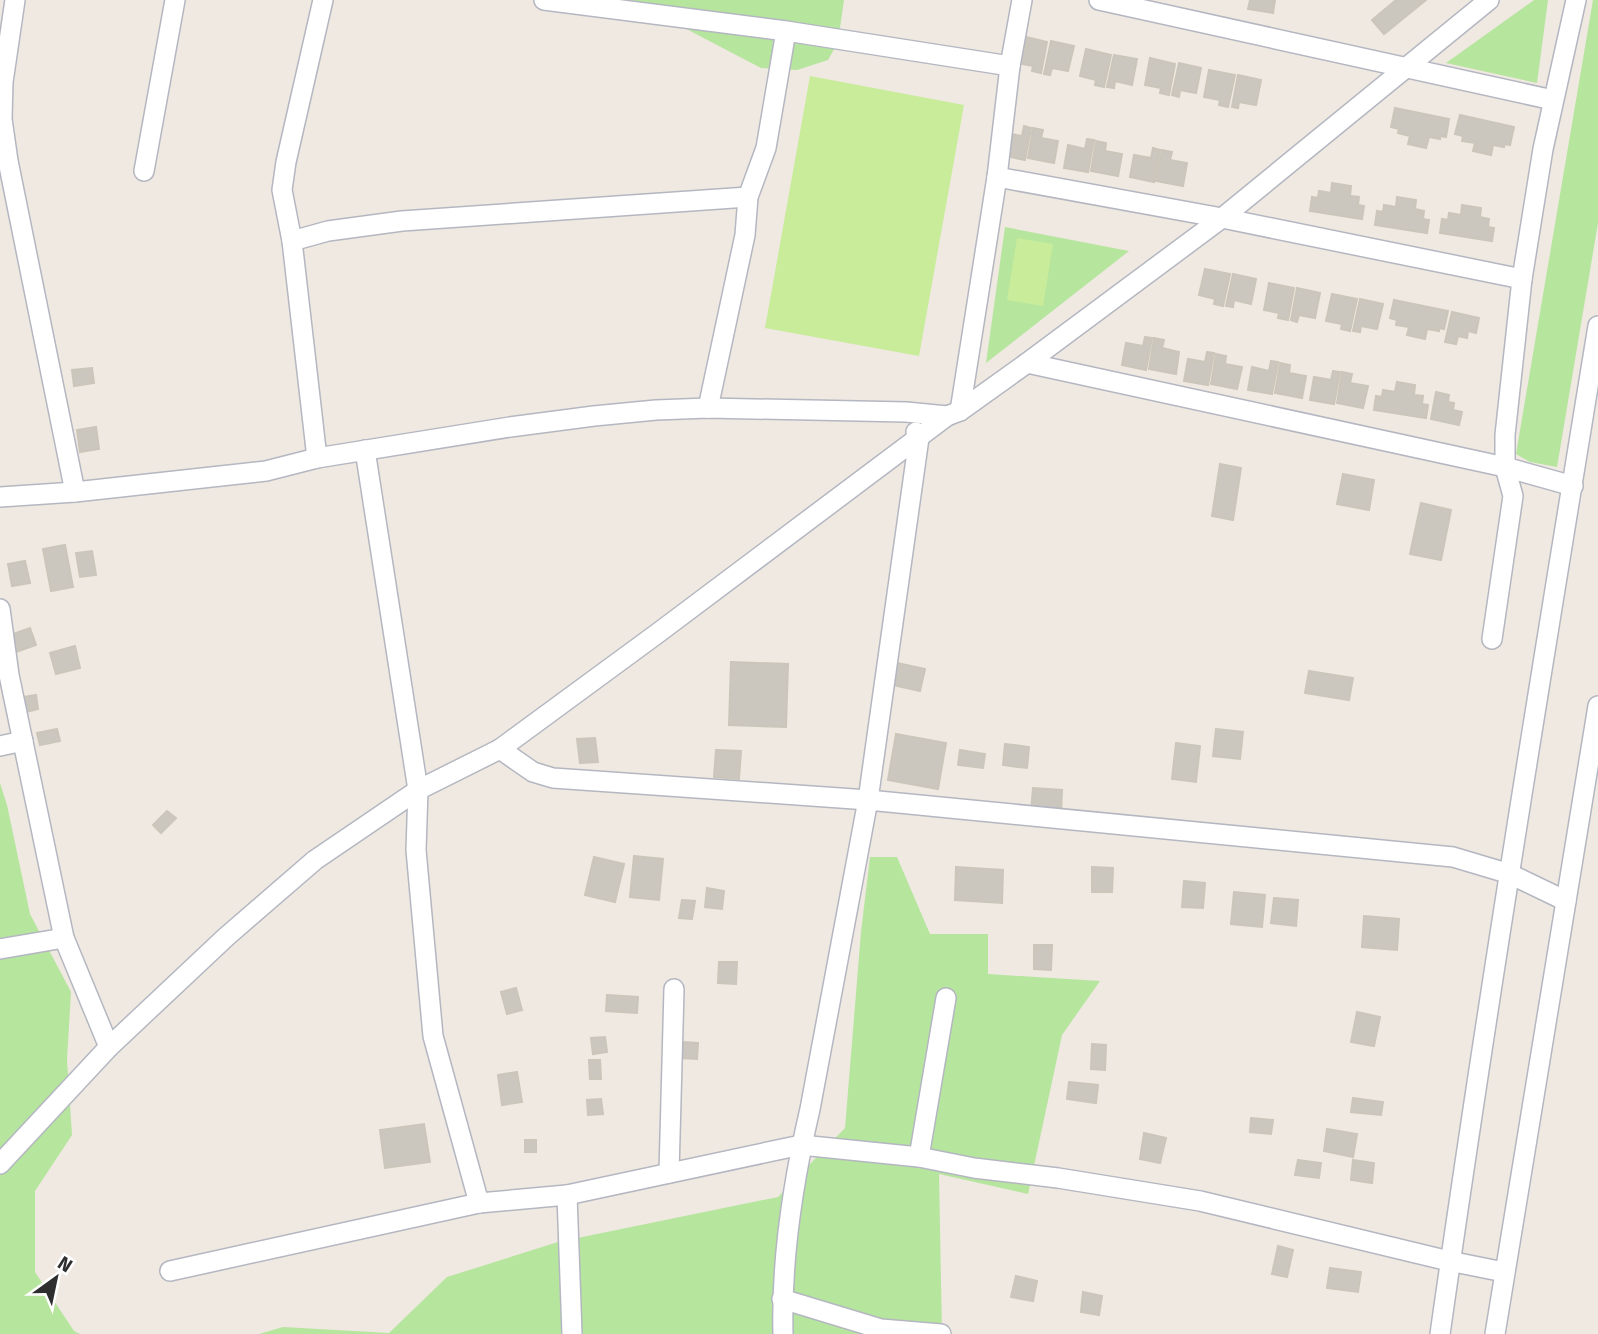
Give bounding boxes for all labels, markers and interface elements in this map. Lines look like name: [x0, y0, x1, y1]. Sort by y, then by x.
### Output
north arrow: [21, 1243, 91, 1313]
text: N: [53, 1251, 77, 1277]

